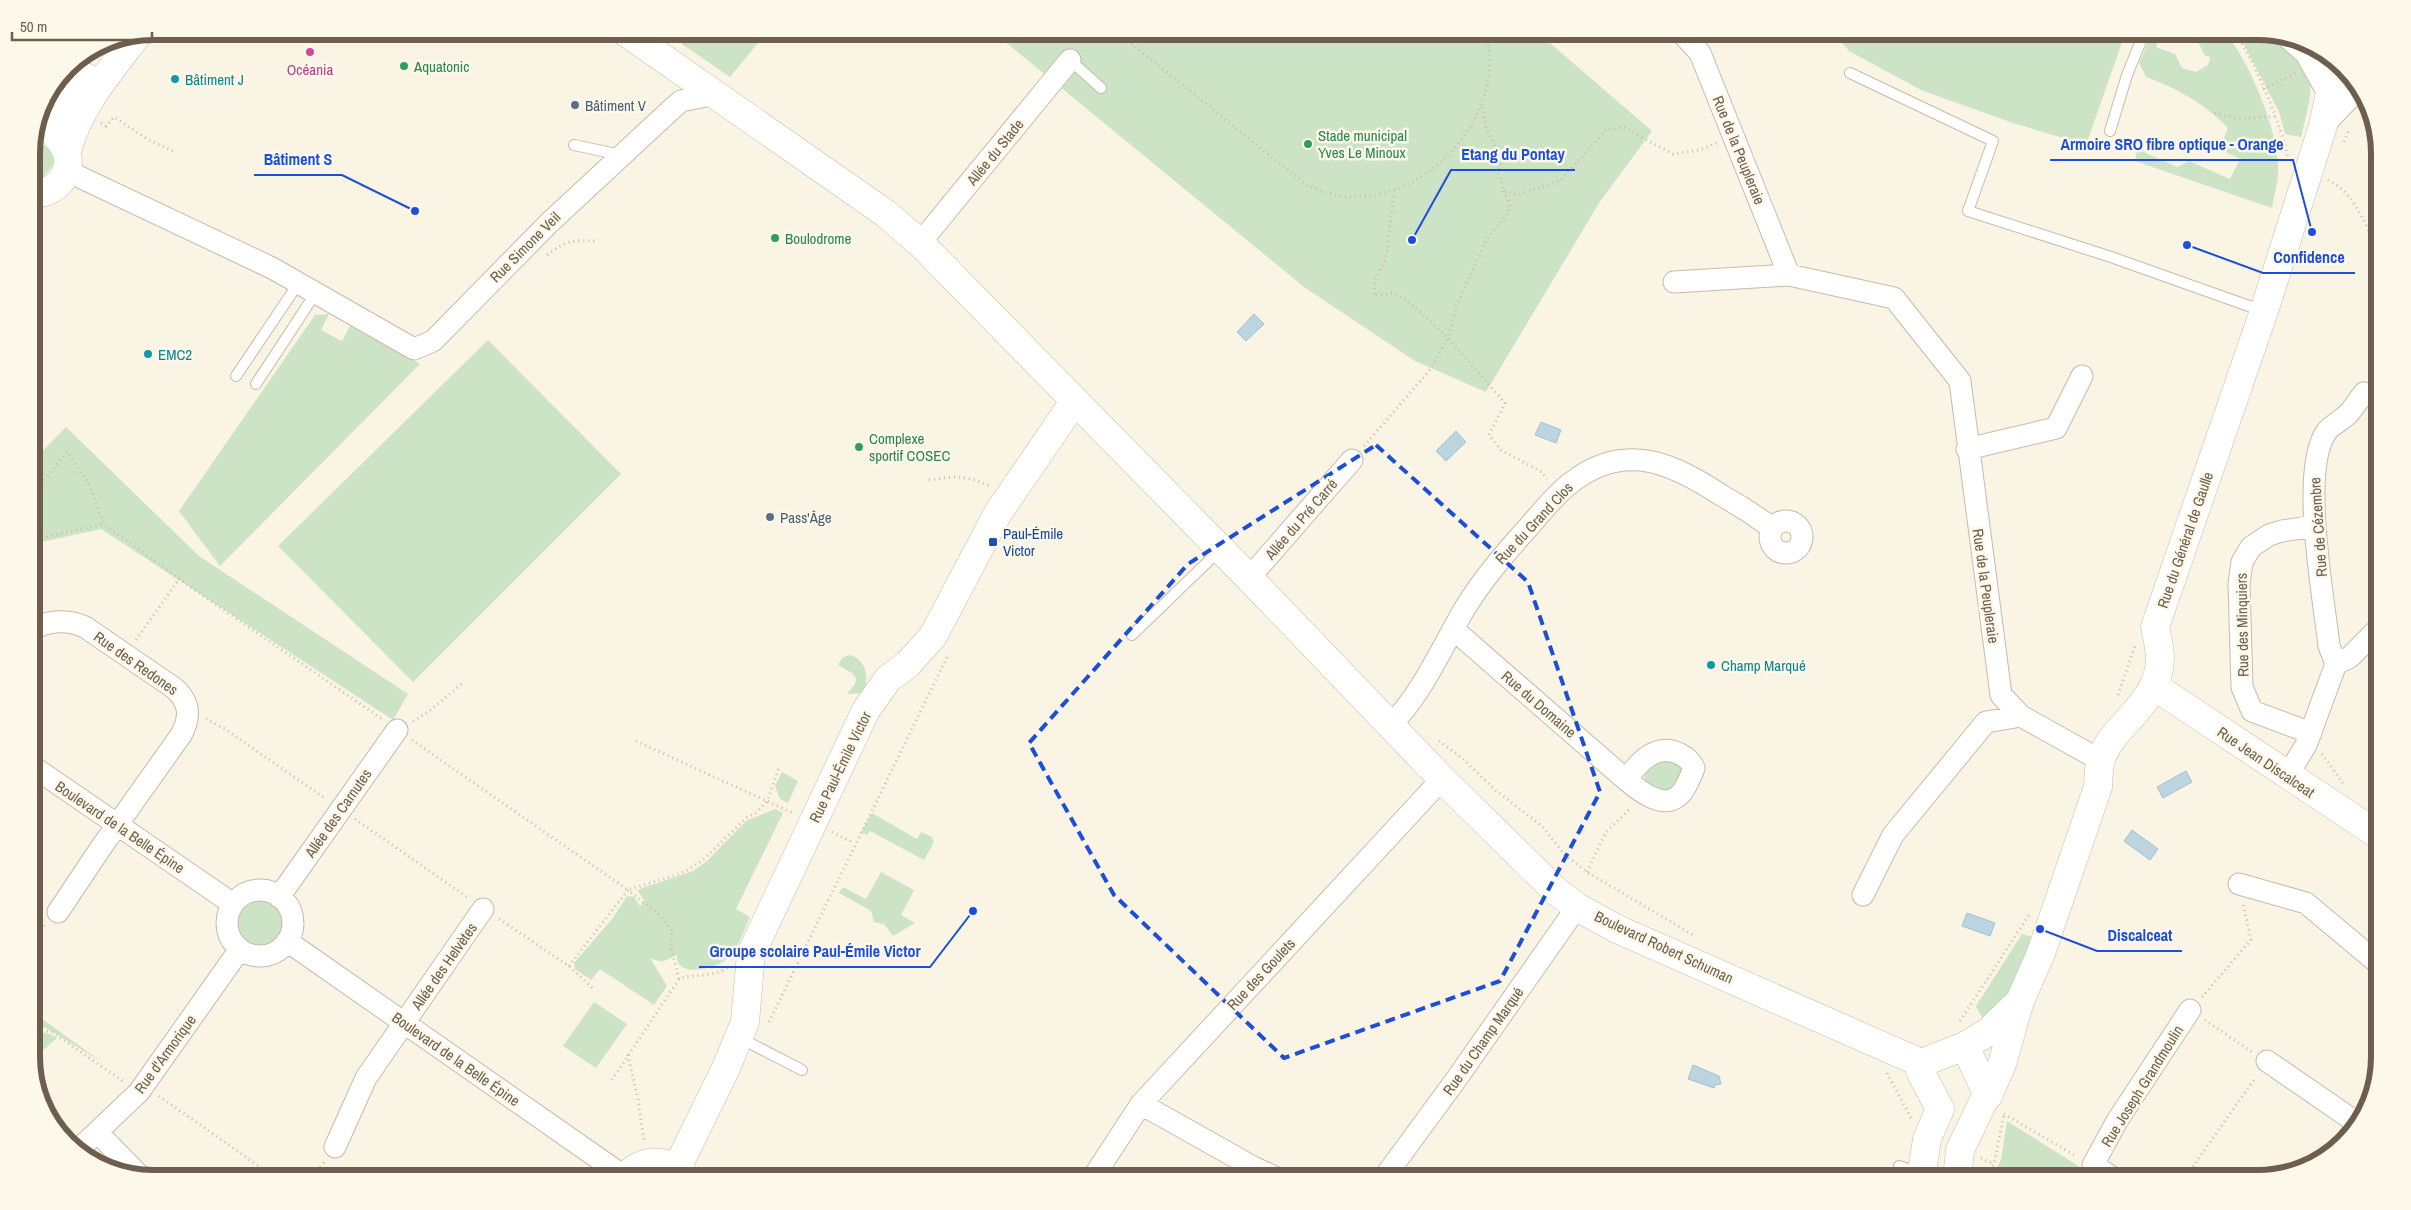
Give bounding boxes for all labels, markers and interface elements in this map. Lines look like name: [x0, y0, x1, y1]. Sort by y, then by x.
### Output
scale bar: [12, 10, 152, 42]
text: 50 m: [20, 16, 47, 37]
marker: Océania: [304, 46, 316, 58]
place label: Aquatonic: [413, 56, 469, 77]
place label: Océania: [287, 59, 333, 80]
marker: Aquatonic: [398, 60, 410, 72]
place label: Bâtiment J: [185, 69, 244, 90]
marker: Bâtiment J: [169, 73, 181, 85]
street label: Rue de la Peupleraie: [1708, 92, 1770, 208]
place label: Bâtiment V: [585, 95, 647, 116]
marker: Bâtiment V: [569, 99, 581, 111]
street label: Allée du Stade: [961, 114, 1028, 190]
place label: Stade municipal Yves Le Minoux: [1318, 125, 1407, 163]
callout: Armoire SRO fibre optique - Orange: [2050, 129, 2293, 160]
text: Armoire SRO fibre optique - Orange: [2060, 133, 2284, 155]
marker: Stade municipal Yves Le Minoux: [1302, 138, 1314, 150]
callout: Etang du Pontay: [1451, 139, 1575, 170]
text: Etang du Pontay: [1461, 143, 1565, 165]
callout: Bâtiment S: [254, 144, 342, 175]
text: Bâtiment S: [264, 148, 333, 170]
street label: Rue Simone Veil: [485, 207, 565, 287]
place label: Boulodrome: [785, 228, 851, 249]
marker: Boulodrome: [769, 232, 781, 244]
callout: Confidence: [2263, 242, 2355, 273]
text: Confidence: [2273, 246, 2345, 268]
place label: EMC2: [158, 344, 192, 365]
marker: EMC2: [142, 348, 154, 360]
place label: Complexe sportif COSEC: [869, 428, 950, 466]
marker: Complexe sportif COSEC: [853, 441, 865, 453]
street label: Rue du Général de Gaulle: [2152, 469, 2218, 611]
street label: Allée du Pré Carré: [1259, 474, 1342, 565]
street label: Rue de Cézembre: [2304, 476, 2332, 578]
street label: Rue du Grand Clos: [1490, 477, 1578, 569]
place label: Pass'Âge: [780, 507, 832, 528]
marker: Pass'Âge: [764, 511, 776, 523]
place label: Paul-Émile Victor: [1003, 523, 1063, 561]
street label: Rue de la Peupleraie: [1968, 527, 2004, 645]
marker: Paul-Émile Victor: [987, 536, 999, 548]
street label: Rue des Minquiers: [2231, 573, 2253, 677]
street label: Rue des Redones: [90, 626, 182, 700]
place label: Champ Marqué: [1721, 655, 1806, 676]
marker: Champ Marqué: [1705, 659, 1717, 671]
street label: Rue du Domaine: [1497, 666, 1581, 743]
street label: Rue Paul-Émile Victor: [804, 708, 876, 826]
street label: Rue Jean Discalceat: [2213, 722, 2319, 803]
street label: Allée des Carnutes: [299, 764, 376, 862]
street label: Boulevard de la Belle Épine: [51, 776, 189, 878]
street label: Boulevard Robert Schuman: [1591, 906, 1737, 988]
street label: Allée des Helvètes: [406, 918, 482, 1015]
callout: Discalceat: [2097, 920, 2182, 951]
text: Discalceat: [2108, 924, 2173, 946]
street label: Rue des Goulets: [1222, 933, 1300, 1015]
callout: Groupe scolaire Paul-Émile Victor: [699, 936, 930, 967]
text: Groupe scolaire Paul-Émile Victor: [709, 940, 922, 962]
street label: Rue du Champ Marqué: [1438, 982, 1528, 1099]
street label: Boulevard de la Belle Épine: [388, 1007, 524, 1111]
street label: Rue d'Armorique: [129, 1010, 201, 1098]
street label: Rue Joseph Grandmoulin: [2096, 1021, 2188, 1151]

